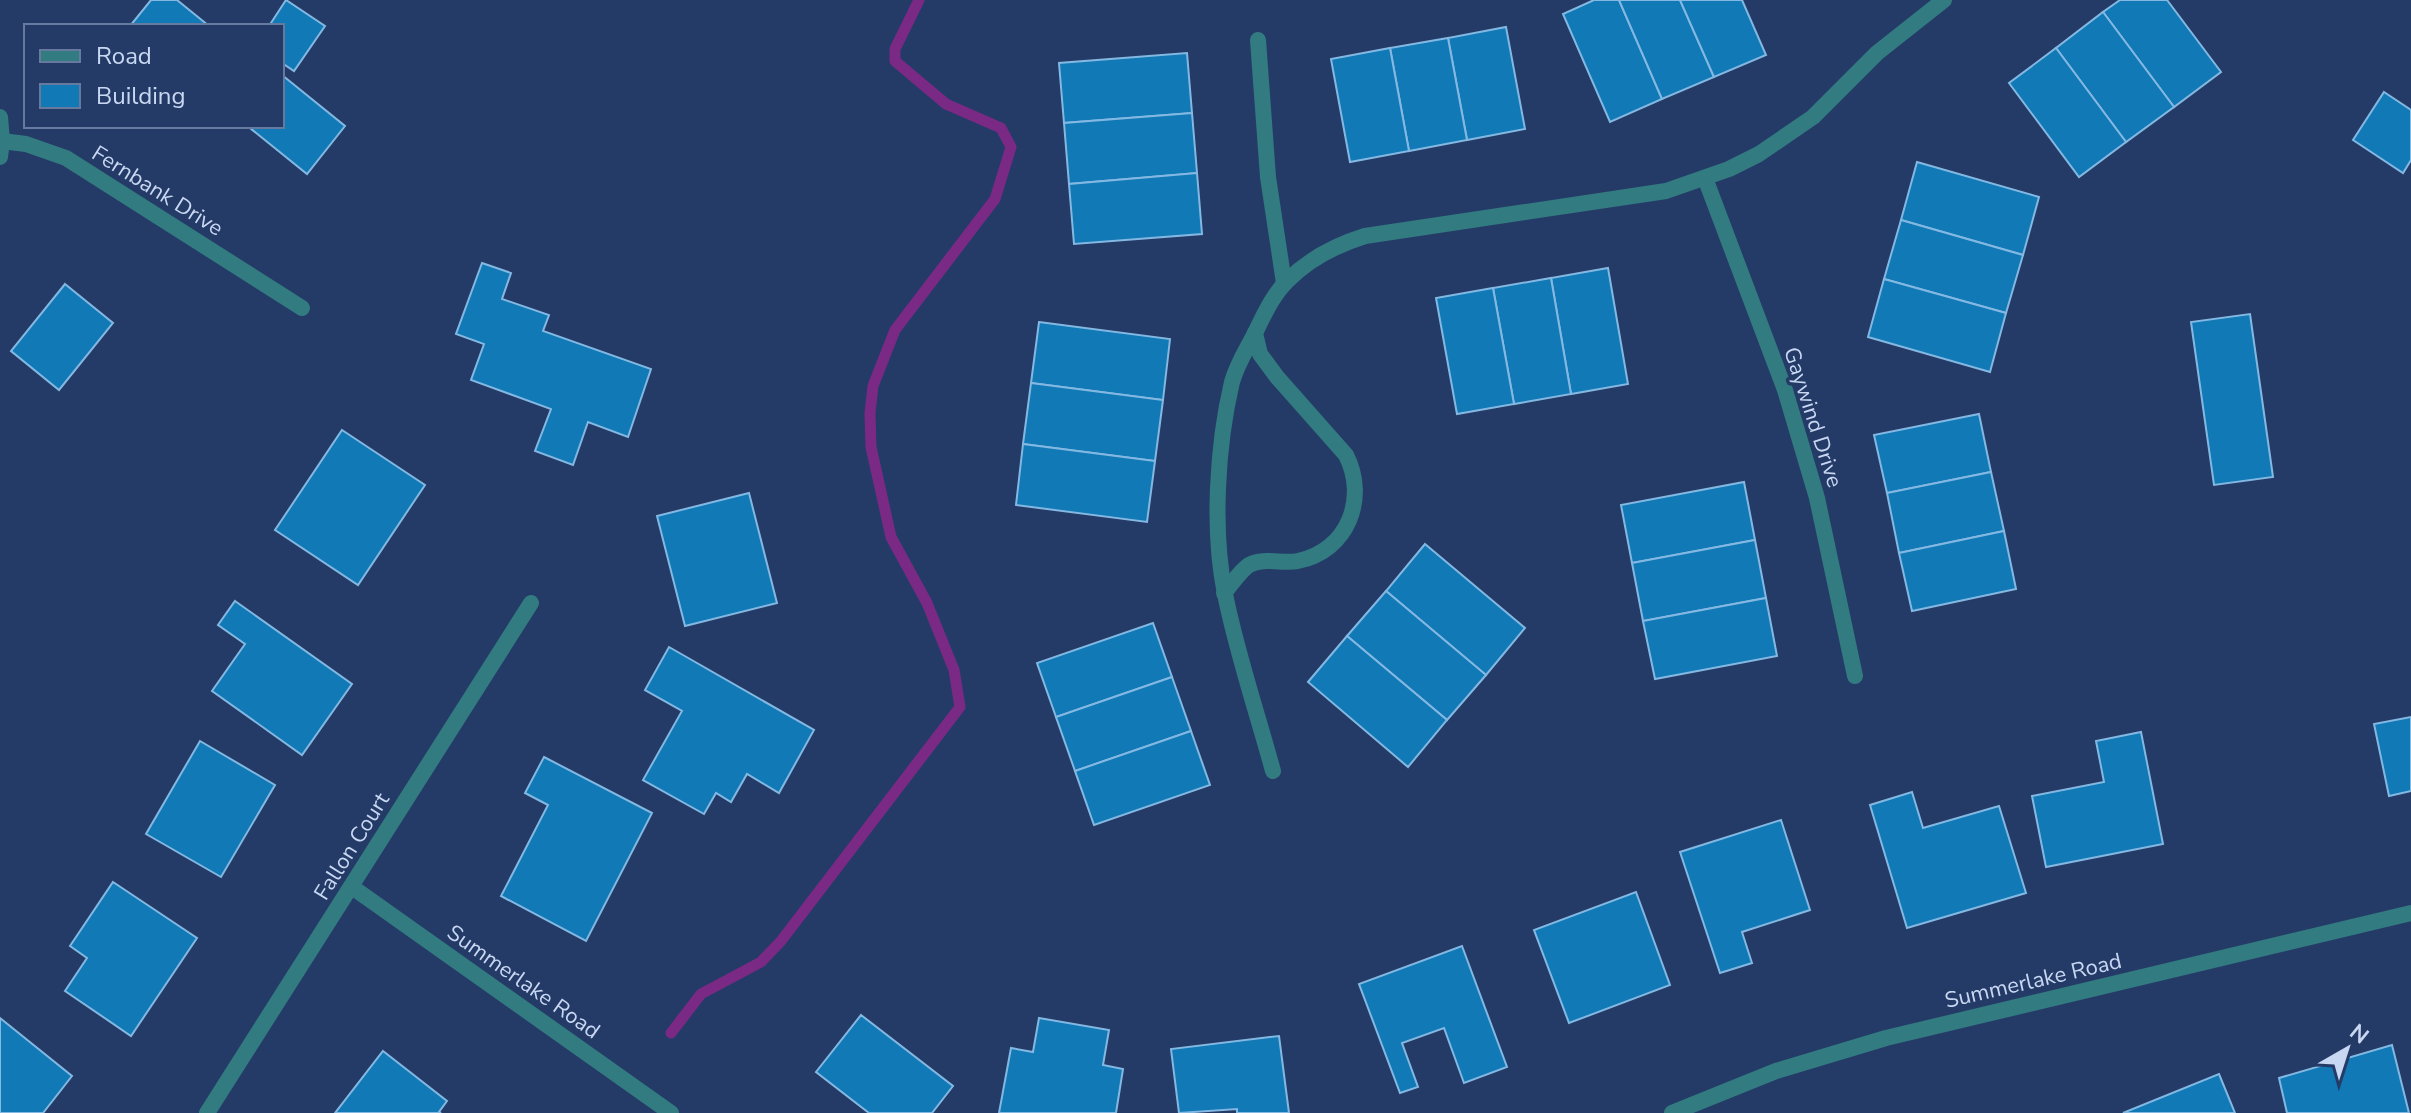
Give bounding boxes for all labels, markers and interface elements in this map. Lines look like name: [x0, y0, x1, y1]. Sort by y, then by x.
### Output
legend: [24, 24, 284, 128]
text: Road: [96, 40, 152, 72]
text: Building: [96, 80, 186, 112]
street label: Fernbank Drive: [86, 139, 229, 243]
street label: Gaywind Drive: [1776, 343, 1850, 491]
street label: Fallon Court: [307, 787, 397, 906]
street label: Summerlake Road: [441, 918, 606, 1046]
street label: Summerlake Road: [1942, 946, 2125, 1016]
north arrow: [2307, 1009, 2387, 1089]
text: N: [2343, 1017, 2375, 1051]

